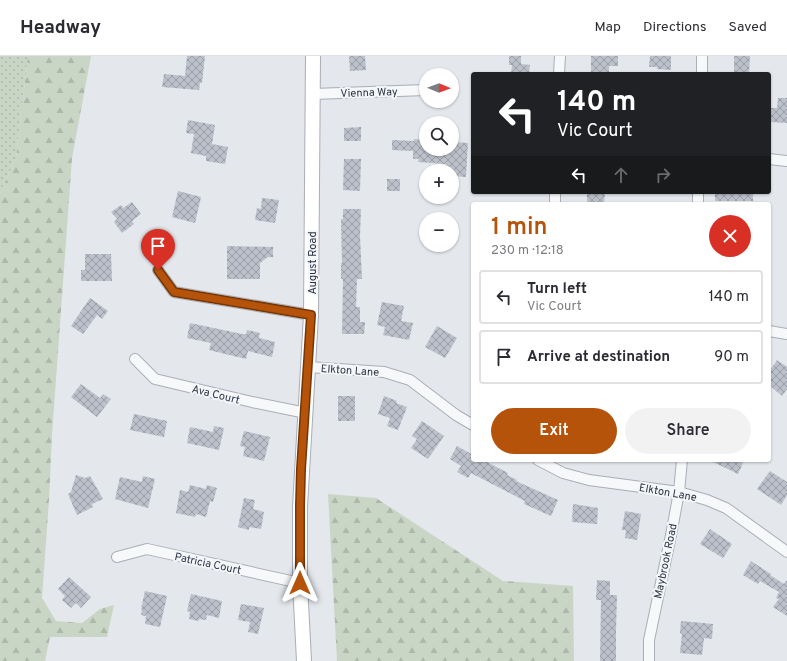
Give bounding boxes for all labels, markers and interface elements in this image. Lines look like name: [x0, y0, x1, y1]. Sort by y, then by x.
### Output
text: Headway: [20, 16, 101, 40]
text: Map: [595, 19, 621, 36]
text: Directions: [643, 19, 707, 36]
text: Saved: [729, 19, 767, 36]
north arrow: [419, 68, 459, 108]
map controls: [419, 68, 459, 252]
street label: Vienna Way: [340, 85, 398, 101]
text: 140 m: [557, 85, 636, 121]
icon: left: [491, 88, 543, 140]
button: search: [419, 116, 459, 156]
text: Vic Court: [557, 120, 633, 143]
button: +: [419, 164, 459, 204]
icon: left: [568, 164, 590, 186]
icon: ahead: [610, 164, 632, 186]
icon: right: [652, 164, 674, 186]
button: −: [419, 212, 459, 252]
text: 1 min: [491, 213, 548, 243]
button: close: [709, 215, 751, 257]
pin: [141, 229, 175, 270]
street label: August Road: [306, 231, 320, 295]
icon: arrive: [147, 235, 169, 257]
text: 230 m · 12:18: [491, 243, 564, 259]
text: Turn left: [527, 280, 587, 299]
icon: left: [493, 286, 515, 308]
text: 140 m: [709, 288, 749, 307]
text: Vic Court: [527, 299, 582, 315]
icon: arrive: [493, 346, 515, 368]
text: Arrive at destination: [527, 348, 670, 367]
text: 90 m: [714, 348, 749, 367]
street label: Elkton Lane: [320, 362, 380, 380]
street label: Ava Court: [190, 382, 241, 408]
button: Exit: [491, 408, 617, 454]
button: Share: [625, 408, 751, 454]
street label: Elkton Lane: [638, 481, 698, 505]
street label: Maybrook Road: [651, 522, 681, 600]
street label: Patricia Court: [173, 550, 242, 578]
position arrow: [279, 562, 321, 604]

